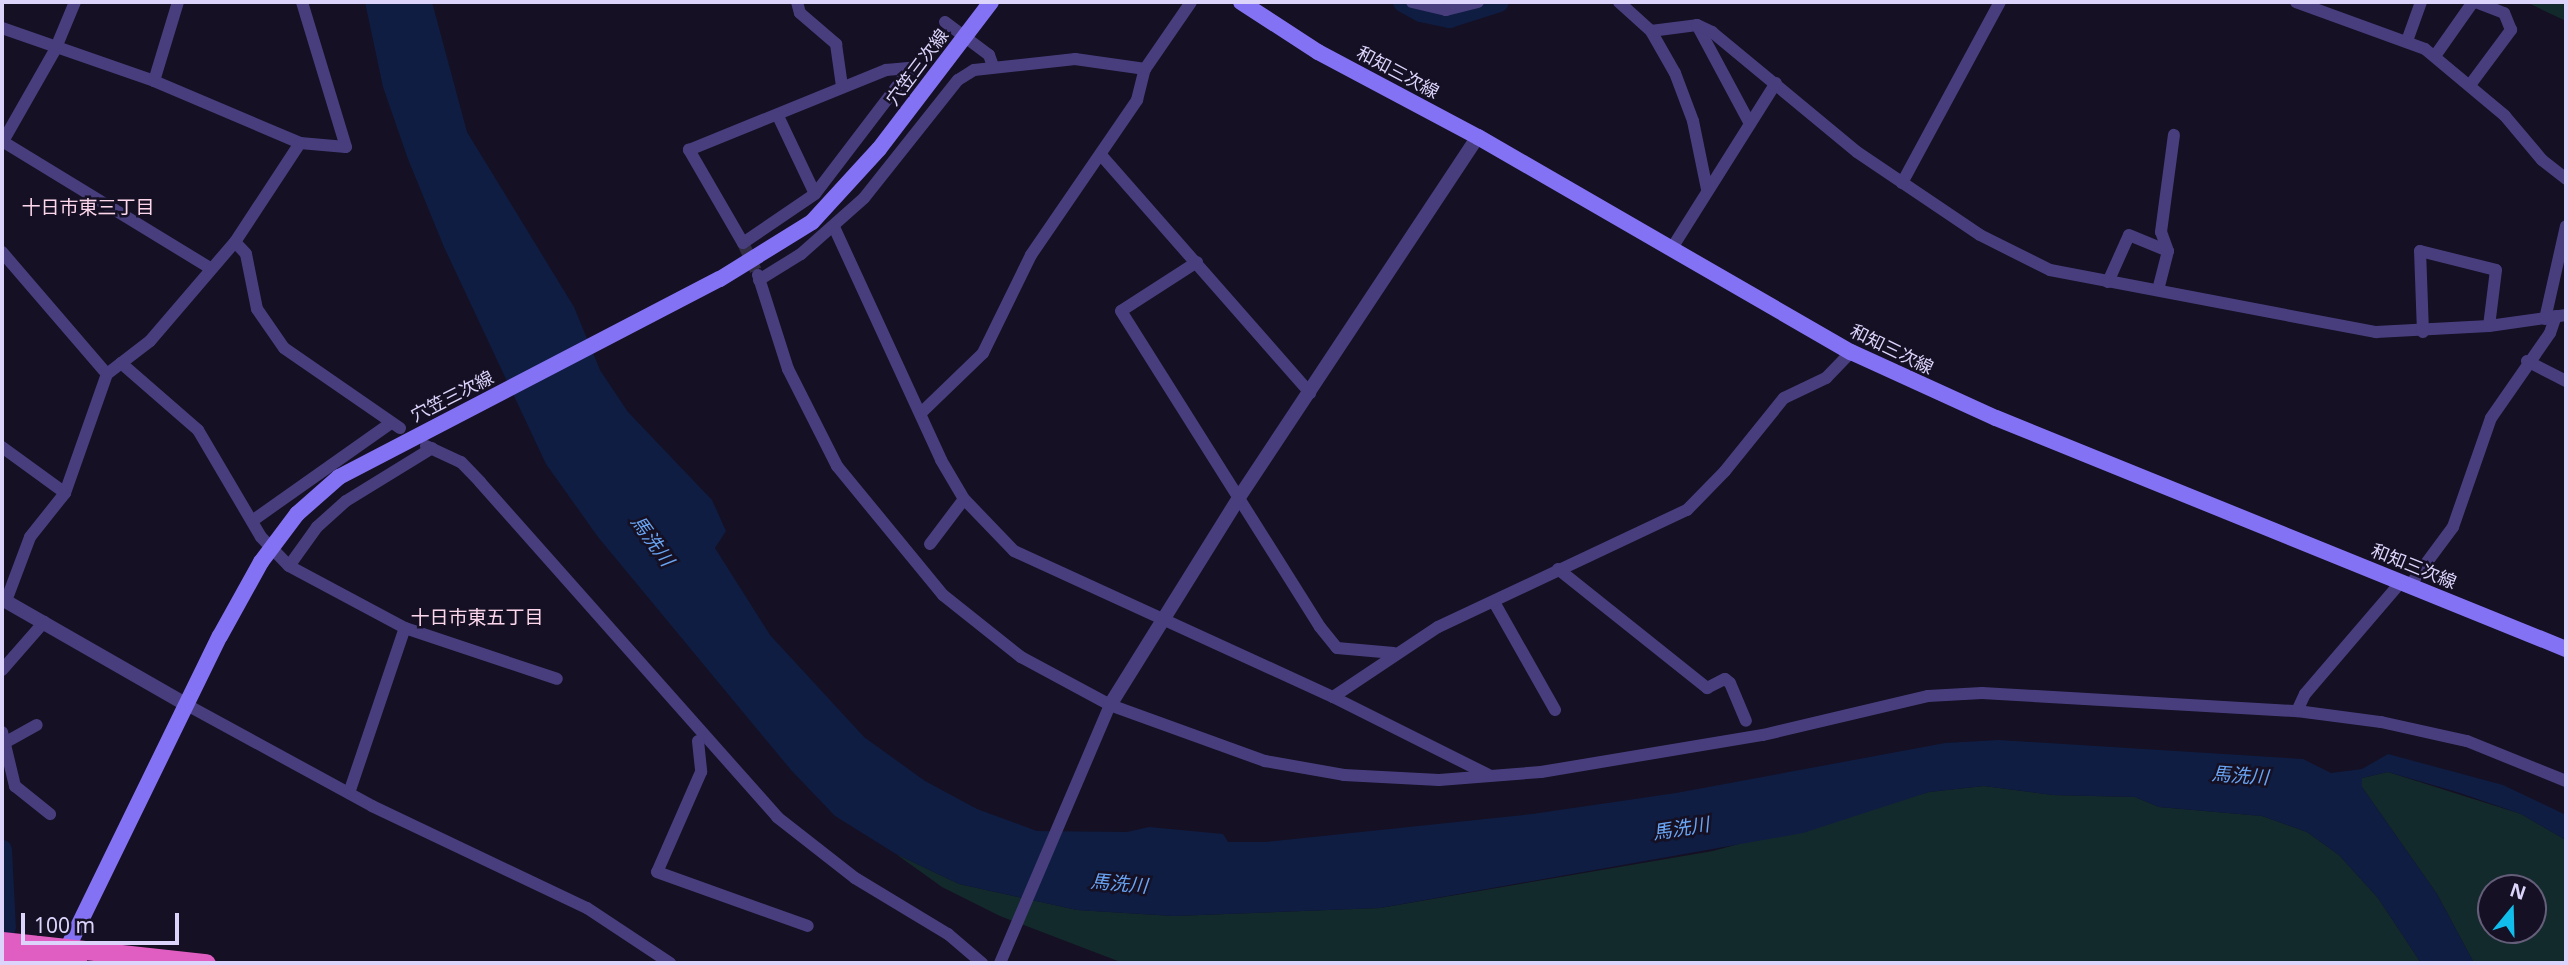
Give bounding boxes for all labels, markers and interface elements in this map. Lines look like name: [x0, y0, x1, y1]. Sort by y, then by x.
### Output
street label: 穴笠三次線: [881, 25, 953, 109]
street label: 和知三次線: [1353, 41, 1443, 103]
district label: 十日市東三丁目: [22, 197, 154, 219]
street label: 和知三次線: [1847, 320, 1937, 378]
street label: 穴笠三次線: [407, 366, 497, 426]
water label: 馬洗川: [626, 511, 678, 571]
street label: 和知三次線: [2368, 539, 2460, 593]
district label: 十日市東五丁目: [411, 607, 543, 629]
water label: 馬洗川: [2211, 763, 2269, 789]
water label: 馬洗川: [1651, 813, 1711, 845]
water label: 馬洗川: [1090, 870, 1148, 898]
north arrow: [2477, 874, 2547, 944]
text: N: [2507, 876, 2530, 906]
scale bar: [24, 898, 182, 942]
text: 100 m: [34, 911, 95, 939]

